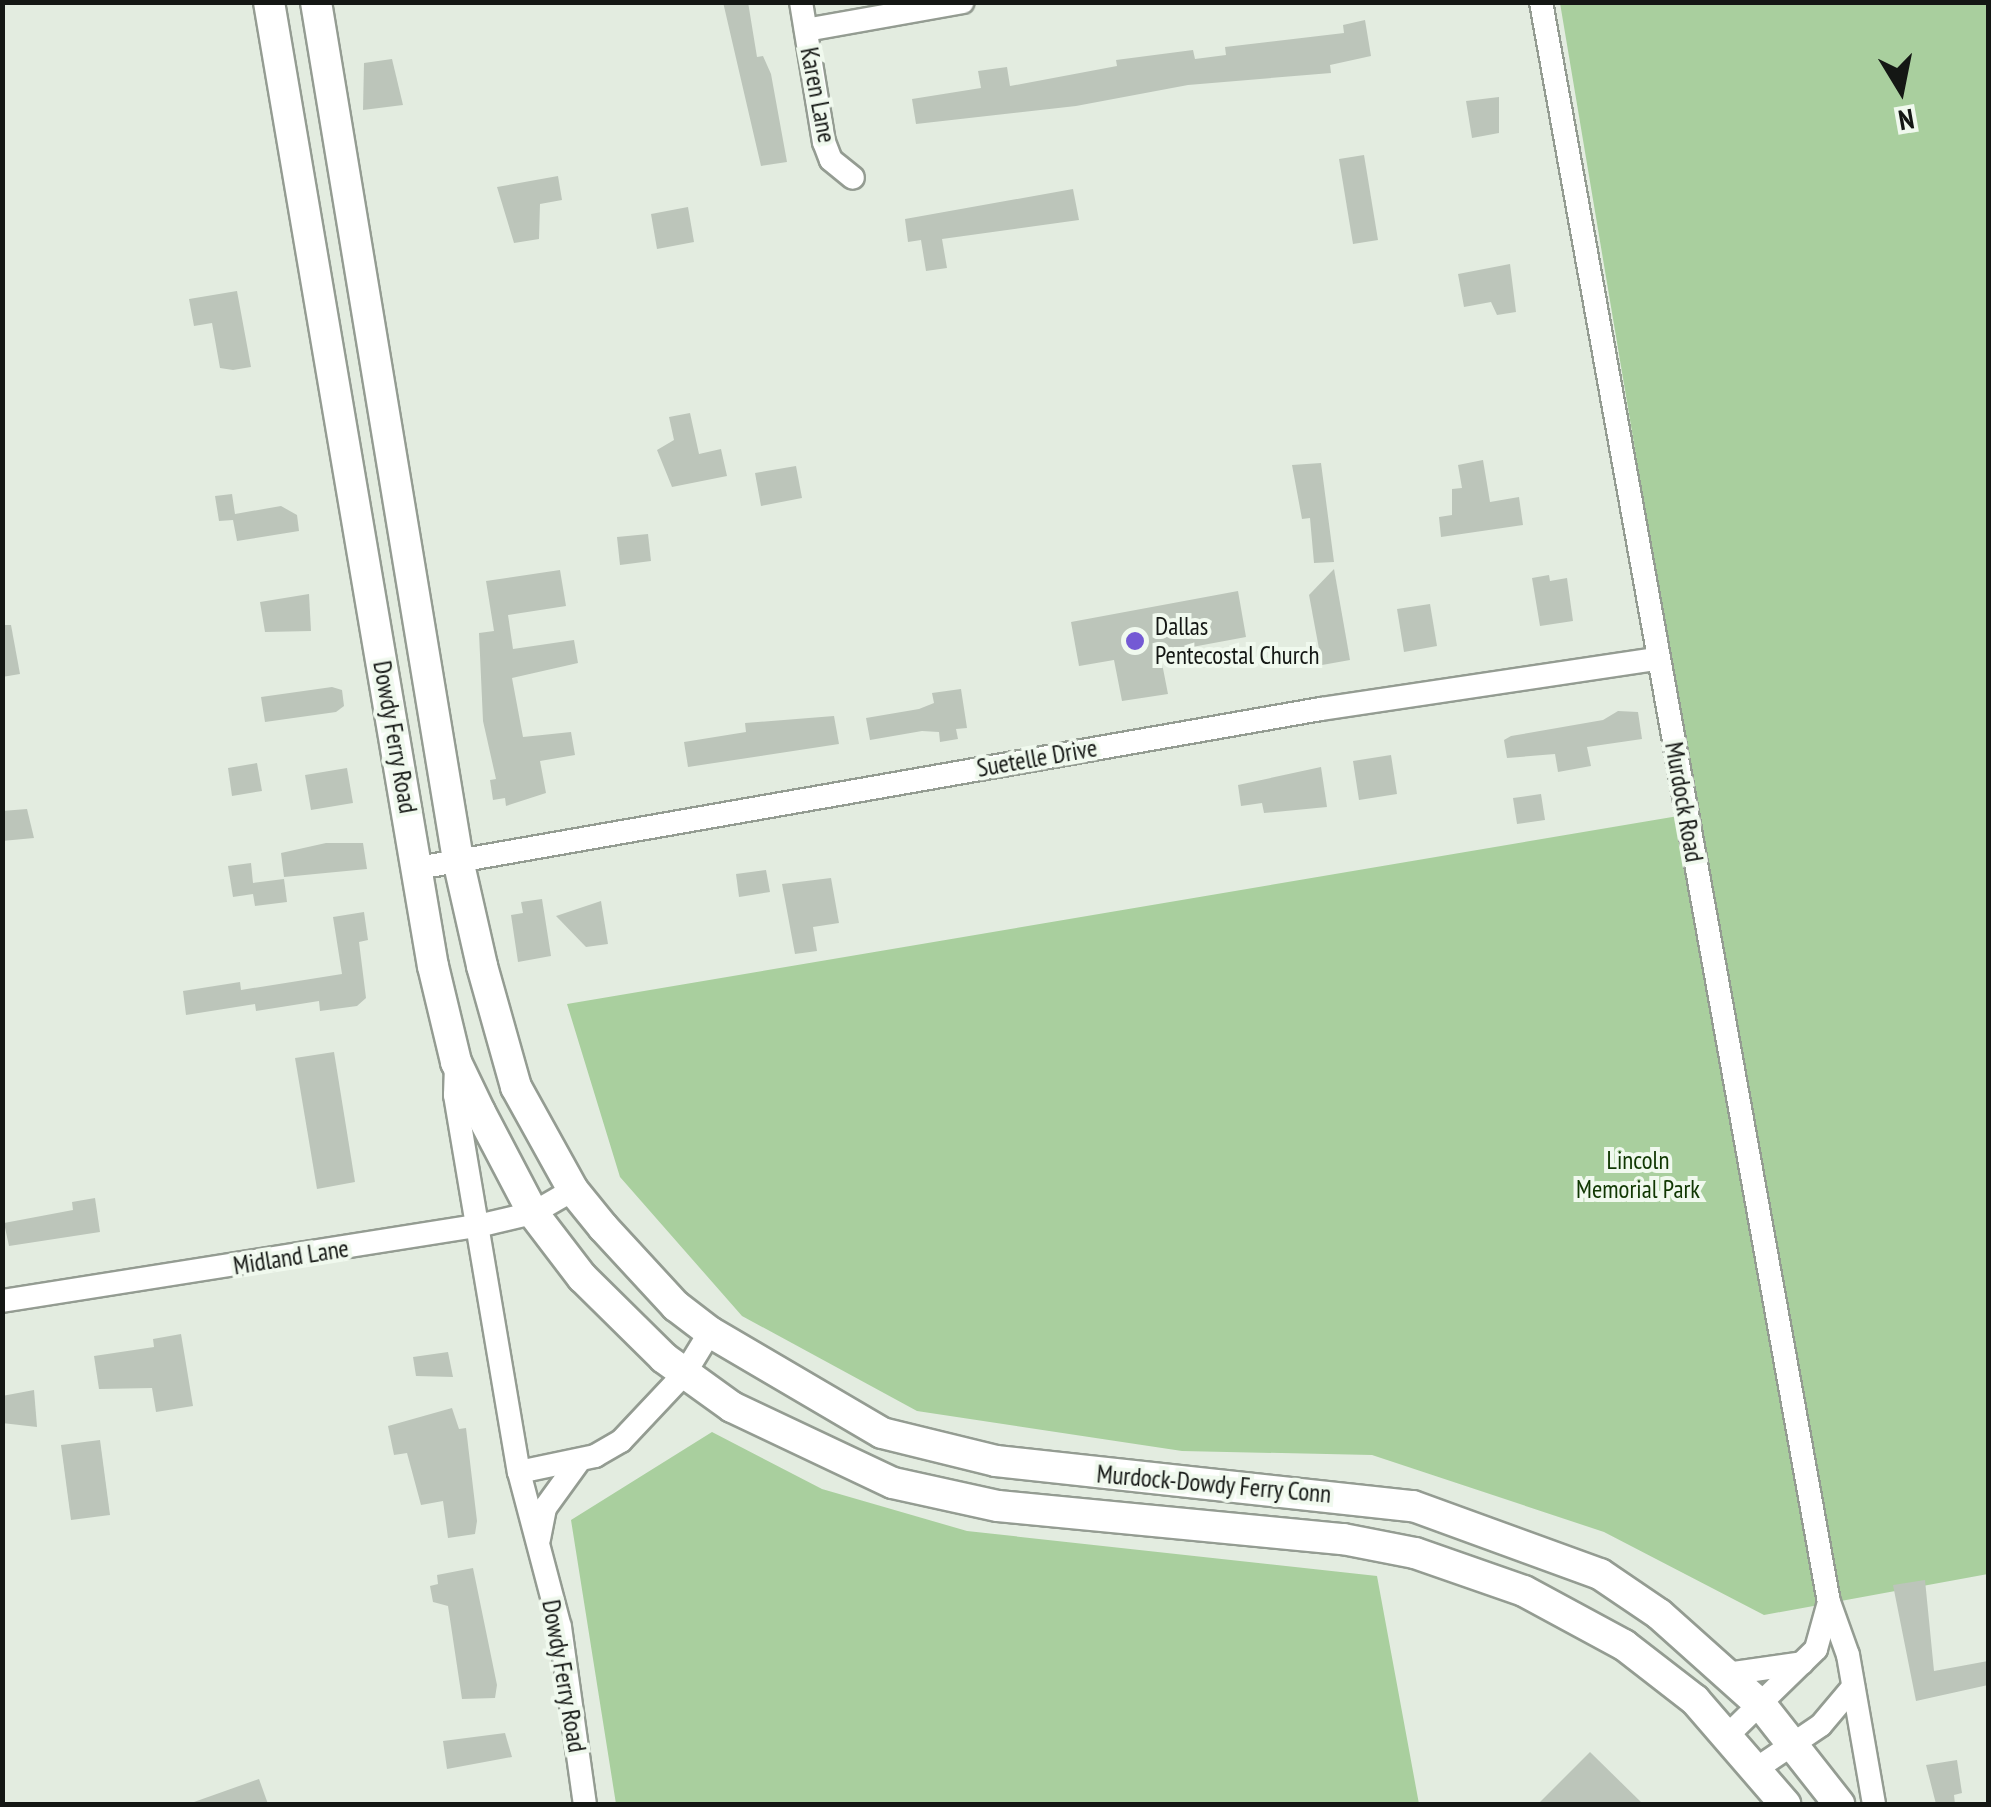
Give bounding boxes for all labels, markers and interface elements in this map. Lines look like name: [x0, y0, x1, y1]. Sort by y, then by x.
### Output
north arrow: [1851, 40, 1951, 140]
street label: Karen Lane: [794, 45, 842, 145]
text: N: [1896, 101, 1917, 140]
place label: Dallas Pentecostal Church: [1155, 612, 1319, 671]
marker: Dallas Pentecostal Church: [1124, 630, 1146, 652]
street label: Dowdy Ferry Road: [367, 658, 423, 816]
street label: Suetelle Drive: [975, 733, 1099, 783]
street label: Murdock Road: [1659, 739, 1709, 865]
park label: Lincoln Memorial Park: [1576, 1146, 1700, 1205]
street label: Midland Lane: [231, 1233, 351, 1281]
street label: Murdock-Dowdy Ferry Conn: [1095, 1459, 1333, 1509]
street label: Dowdy Ferry Road: [536, 1597, 592, 1755]

